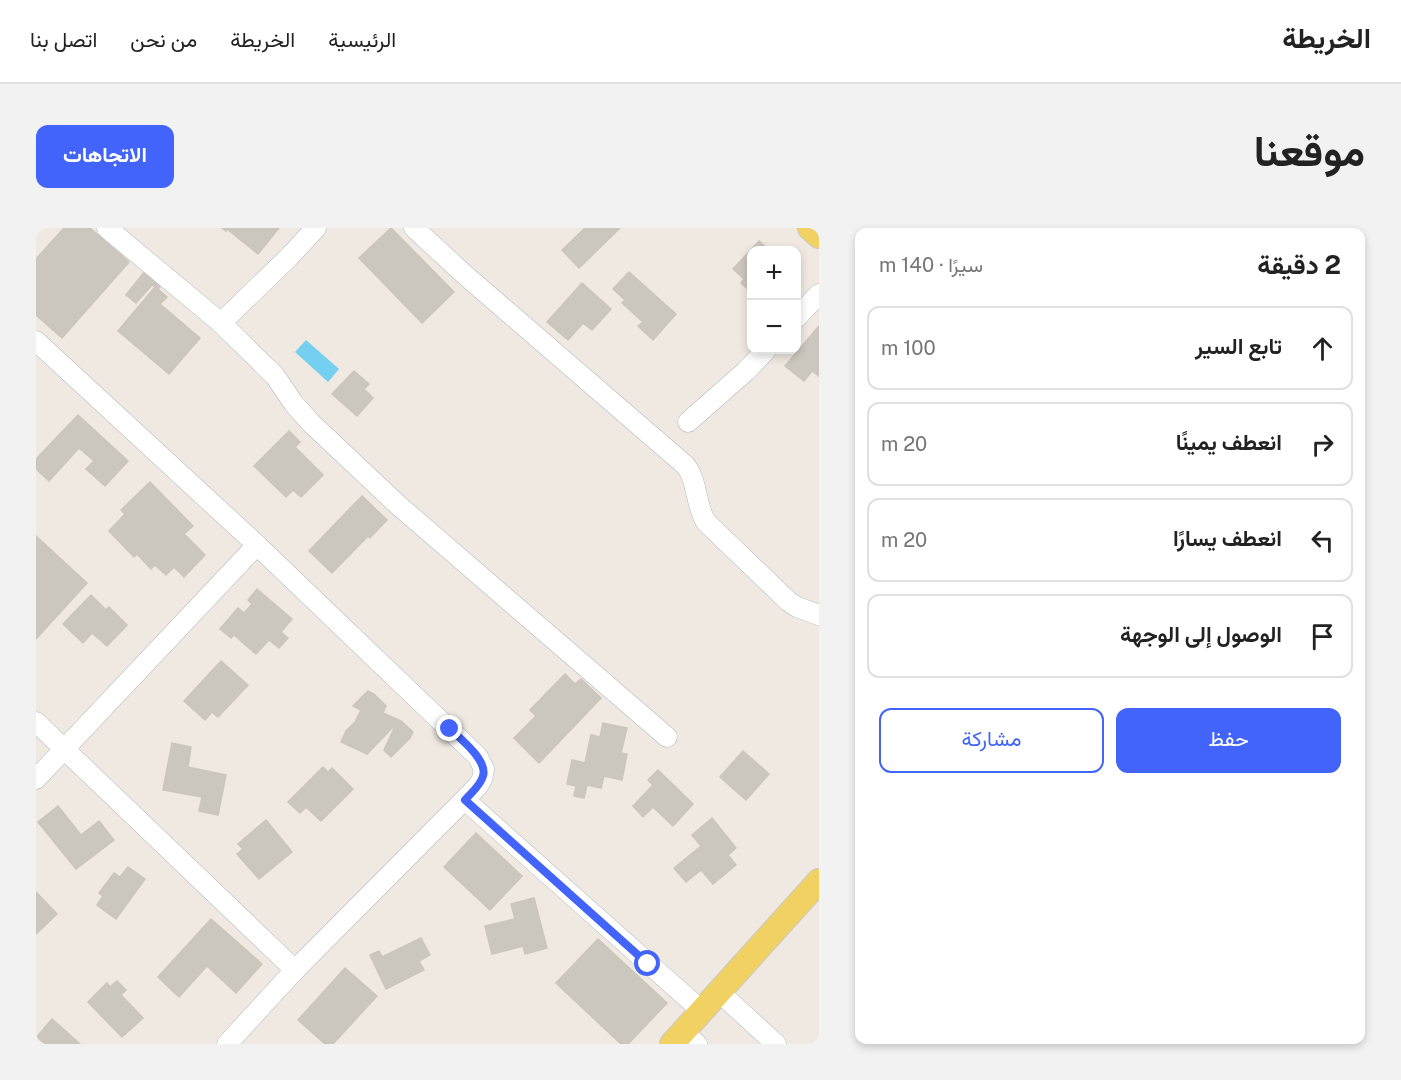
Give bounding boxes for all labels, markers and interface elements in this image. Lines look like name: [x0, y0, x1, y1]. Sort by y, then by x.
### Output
text: الخريطة: [1282, 21, 1371, 54]
text: اتصل بنا: [30, 27, 97, 52]
text: من نحن: [130, 27, 197, 52]
text: الخريطة: [230, 27, 295, 52]
text: الرئيسية: [328, 27, 396, 52]
button: الاتجاهات: [36, 125, 174, 188]
text: موقعنا: [1254, 126, 1365, 175]
map controls: [747, 246, 801, 354]
button: +: [747, 246, 801, 300]
text: 2 دقيقة: [1257, 249, 1341, 280]
text: سيرًا · 140 m: [879, 253, 983, 277]
button: −: [747, 300, 801, 354]
icon: ahead: [1306, 332, 1339, 365]
text: تابع السير: [1195, 333, 1282, 359]
text: 100 m: [881, 336, 936, 360]
icon: right: [1306, 428, 1339, 461]
text: انعطف يمينًا: [1176, 429, 1282, 455]
text: 20 m: [881, 432, 927, 456]
icon: left: [1306, 524, 1339, 557]
text: انعطف يسارًا: [1173, 525, 1282, 551]
text: 20 m: [881, 528, 927, 552]
icon: arrive: [1306, 620, 1339, 653]
text: الوصول إلى الوجهة: [1120, 621, 1282, 647]
button: مشاركة: [879, 708, 1104, 773]
button: حفظ: [1116, 708, 1341, 773]
route end: [436, 715, 462, 741]
route start: [634, 950, 660, 976]

